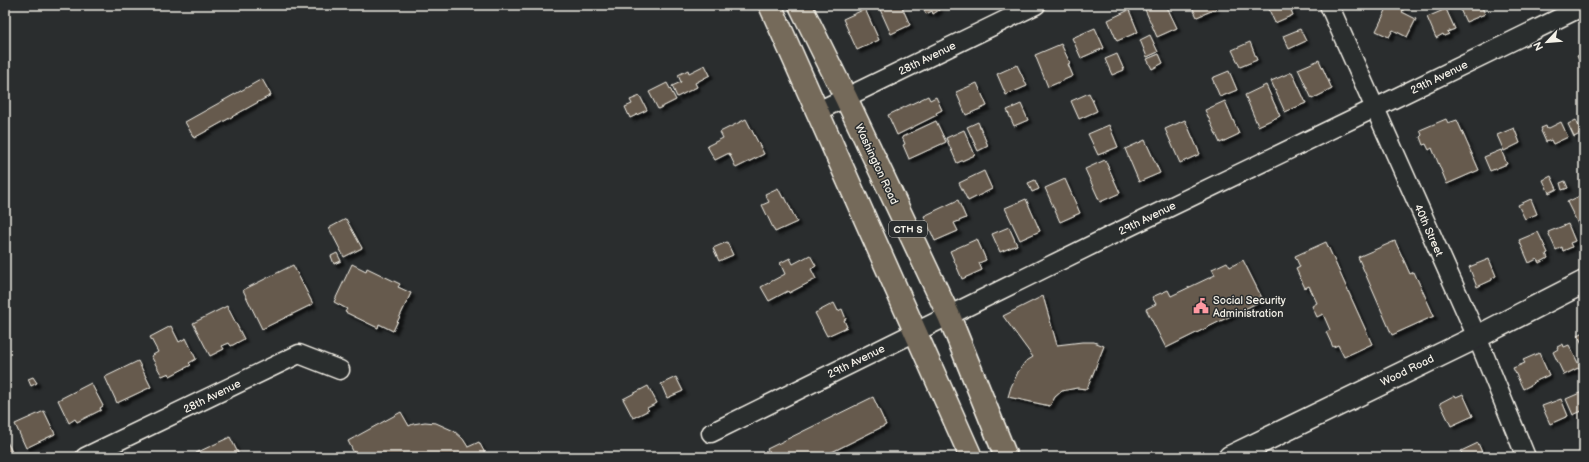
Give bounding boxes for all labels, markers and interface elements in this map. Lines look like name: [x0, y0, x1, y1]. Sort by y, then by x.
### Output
north arrow: [1527, 22, 1567, 62]
street label: 28th Avenue: [896, 39, 958, 78]
text: N: [1531, 40, 1546, 53]
street label: 29th Avenue: [1408, 58, 1470, 97]
street label: Washington Road: [852, 122, 901, 207]
street label: 29th Avenue: [1116, 199, 1178, 238]
street label: 40th Street: [1411, 202, 1446, 259]
road number: CTH S: [889, 221, 927, 237]
place label: Social Security Administration: [1213, 294, 1286, 320]
public building icon: Social Security Administration: [1192, 297, 1210, 315]
street label: 29th Avenue: [825, 342, 887, 381]
street label: Wood Road: [1378, 352, 1436, 389]
street label: 28th Avenue: [181, 377, 243, 416]

